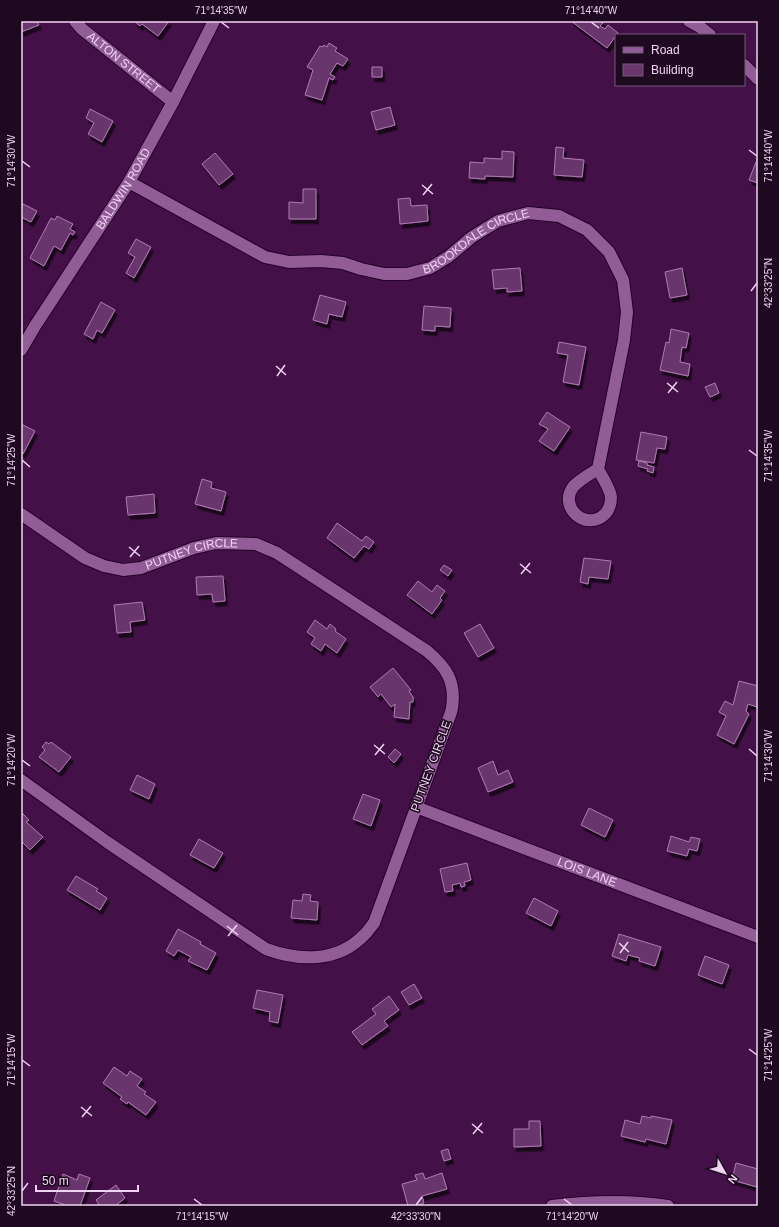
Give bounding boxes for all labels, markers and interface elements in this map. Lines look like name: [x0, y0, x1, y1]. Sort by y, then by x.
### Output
text: 71°14'35"W: [195, 5, 248, 16]
text: 71°14'40"W: [565, 5, 618, 16]
street label: ALTON STREET: [84, 29, 164, 96]
legend: [615, 34, 745, 86]
text: Road: [651, 43, 680, 57]
text: Building: [651, 63, 694, 77]
text: 71°14'40"W: [763, 129, 774, 182]
text: 71°14'30"W: [6, 134, 17, 187]
street label: BALDWIN ROAD: [93, 145, 153, 232]
street label: BROOKDALE CIRCLE: [421, 206, 531, 277]
text: 42°33'25"N: [763, 258, 774, 308]
text: 71°14'35"W: [763, 429, 774, 482]
text: 71°14'25"W: [6, 433, 17, 486]
street label: PUTNEY CIRCLE: [143, 536, 238, 573]
street label: PUTNEY CIRCLE: [408, 719, 454, 813]
text: 71°14'30"W: [763, 729, 774, 782]
text: 71°14'20"W: [6, 733, 17, 786]
street label: LOIS LANE: [556, 854, 619, 890]
text: 71°14'25"W: [763, 1028, 774, 1081]
text: 71°14'15"W: [6, 1033, 17, 1086]
north arrow: [705, 1153, 745, 1193]
text: 42°33'25"N: [6, 1166, 17, 1216]
scale bar: [36, 1167, 138, 1193]
text: N: [726, 1172, 740, 1186]
text: 50 m: [42, 1174, 69, 1188]
text: 71°14'15"W: [176, 1211, 229, 1222]
text: 42°33'30"N: [391, 1211, 441, 1222]
text: 71°14'20"W: [546, 1211, 599, 1222]

